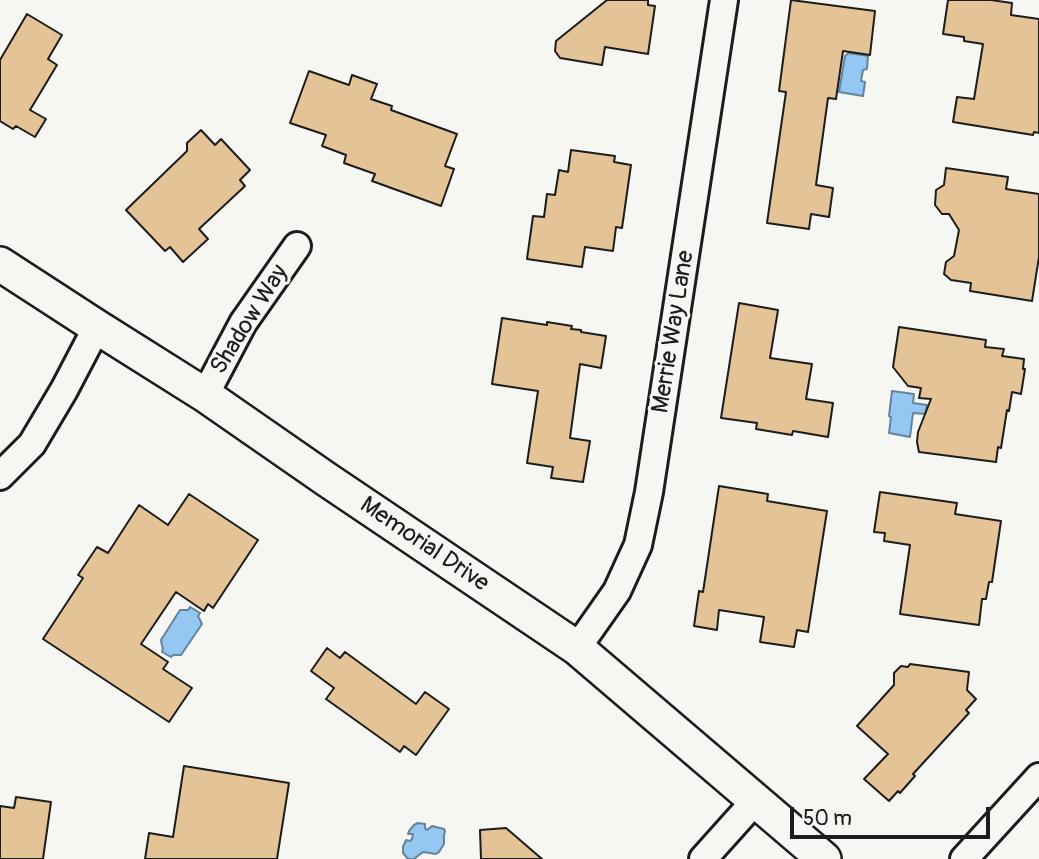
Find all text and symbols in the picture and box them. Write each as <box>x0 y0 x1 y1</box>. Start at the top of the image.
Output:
street label: Merrie Way Lane <box>647 249 701 415</box>
street label: Shadow Way <box>205 260 295 380</box>
street label: Memorial Drive <box>354 491 494 599</box>
scale bar <box>794 792 993 836</box>
text: 50 m <box>803 805 852 832</box>

